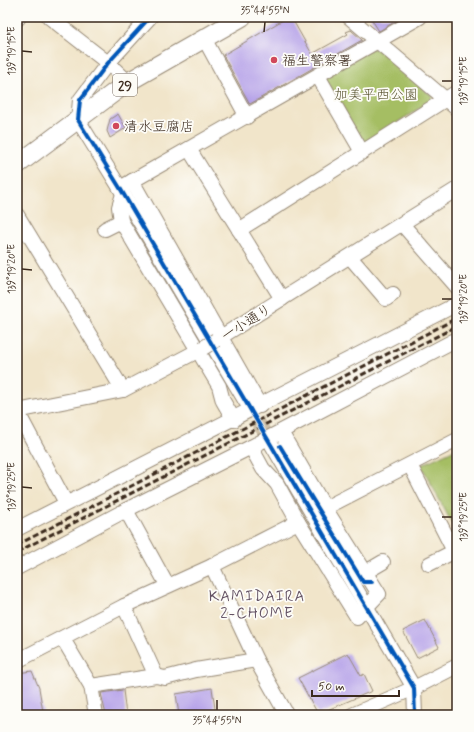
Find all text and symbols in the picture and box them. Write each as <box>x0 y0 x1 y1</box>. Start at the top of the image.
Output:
text: 35°44'55"N <box>241 4 290 18</box>
text: 139°19'15"E <box>5 26 19 76</box>
place label: 福生警察署 <box>282 52 352 70</box>
marker: 福生警察署 <box>269 55 279 65</box>
text: 139°19'15"E <box>457 56 471 106</box>
road number: 29 <box>113 74 137 96</box>
park label: 加美平西公園 <box>334 86 418 104</box>
place label: 清水豆腐店 <box>124 118 194 136</box>
marker: 清水豆腐店 <box>111 121 121 131</box>
text: 139°19'20"E <box>5 244 19 294</box>
text: 139°19'20"E <box>457 274 471 324</box>
street label: 一小通り <box>218 300 275 345</box>
text: 139°19'25"E <box>5 462 19 512</box>
text: 139°19'25"E <box>457 492 471 542</box>
district label: KAMIDAIRA 2-CHOME <box>209 587 305 624</box>
scale bar <box>312 672 399 698</box>
text: 50 m <box>318 679 345 695</box>
text: 35°44'55"N <box>193 714 242 728</box>

